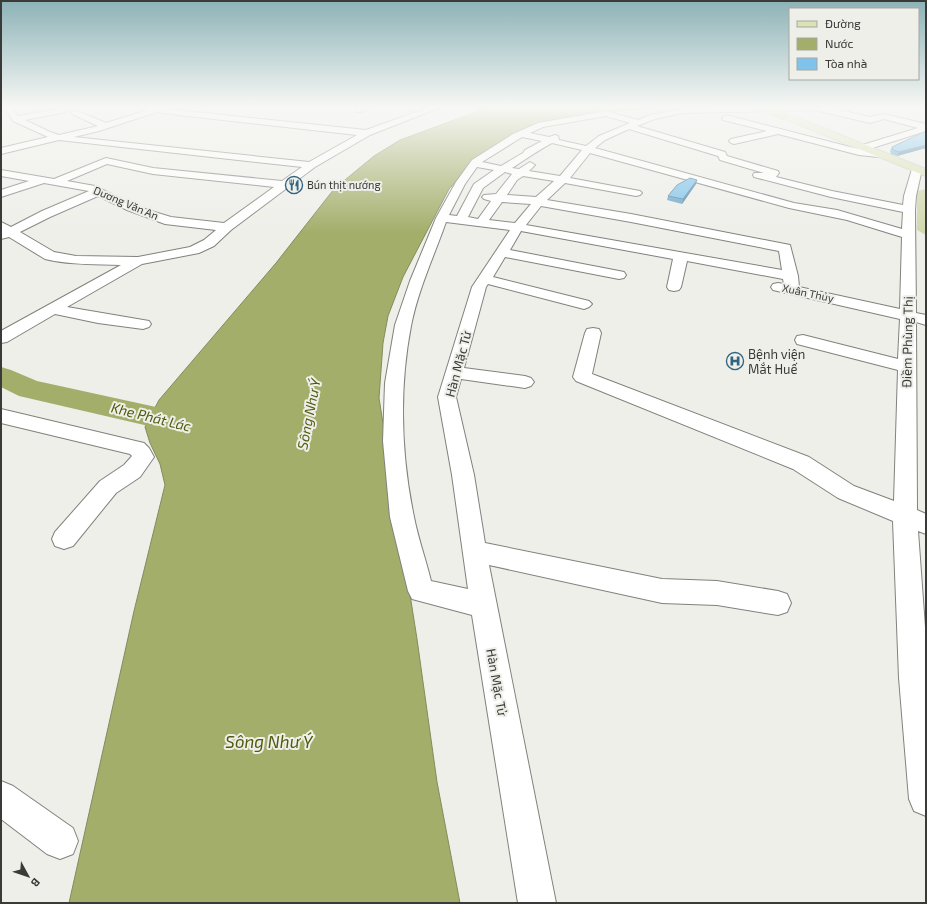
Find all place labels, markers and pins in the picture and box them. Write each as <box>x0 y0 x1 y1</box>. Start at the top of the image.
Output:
restaurant icon: Bún thịt nướng <box>284 175 304 195</box>
place label: Bún thịt nướng <box>307 178 381 192</box>
place label: Bệnh viện Mắt Huế <box>748 346 805 377</box>
hospital icon: Bệnh viện Mắt Huế <box>725 351 745 371</box>

